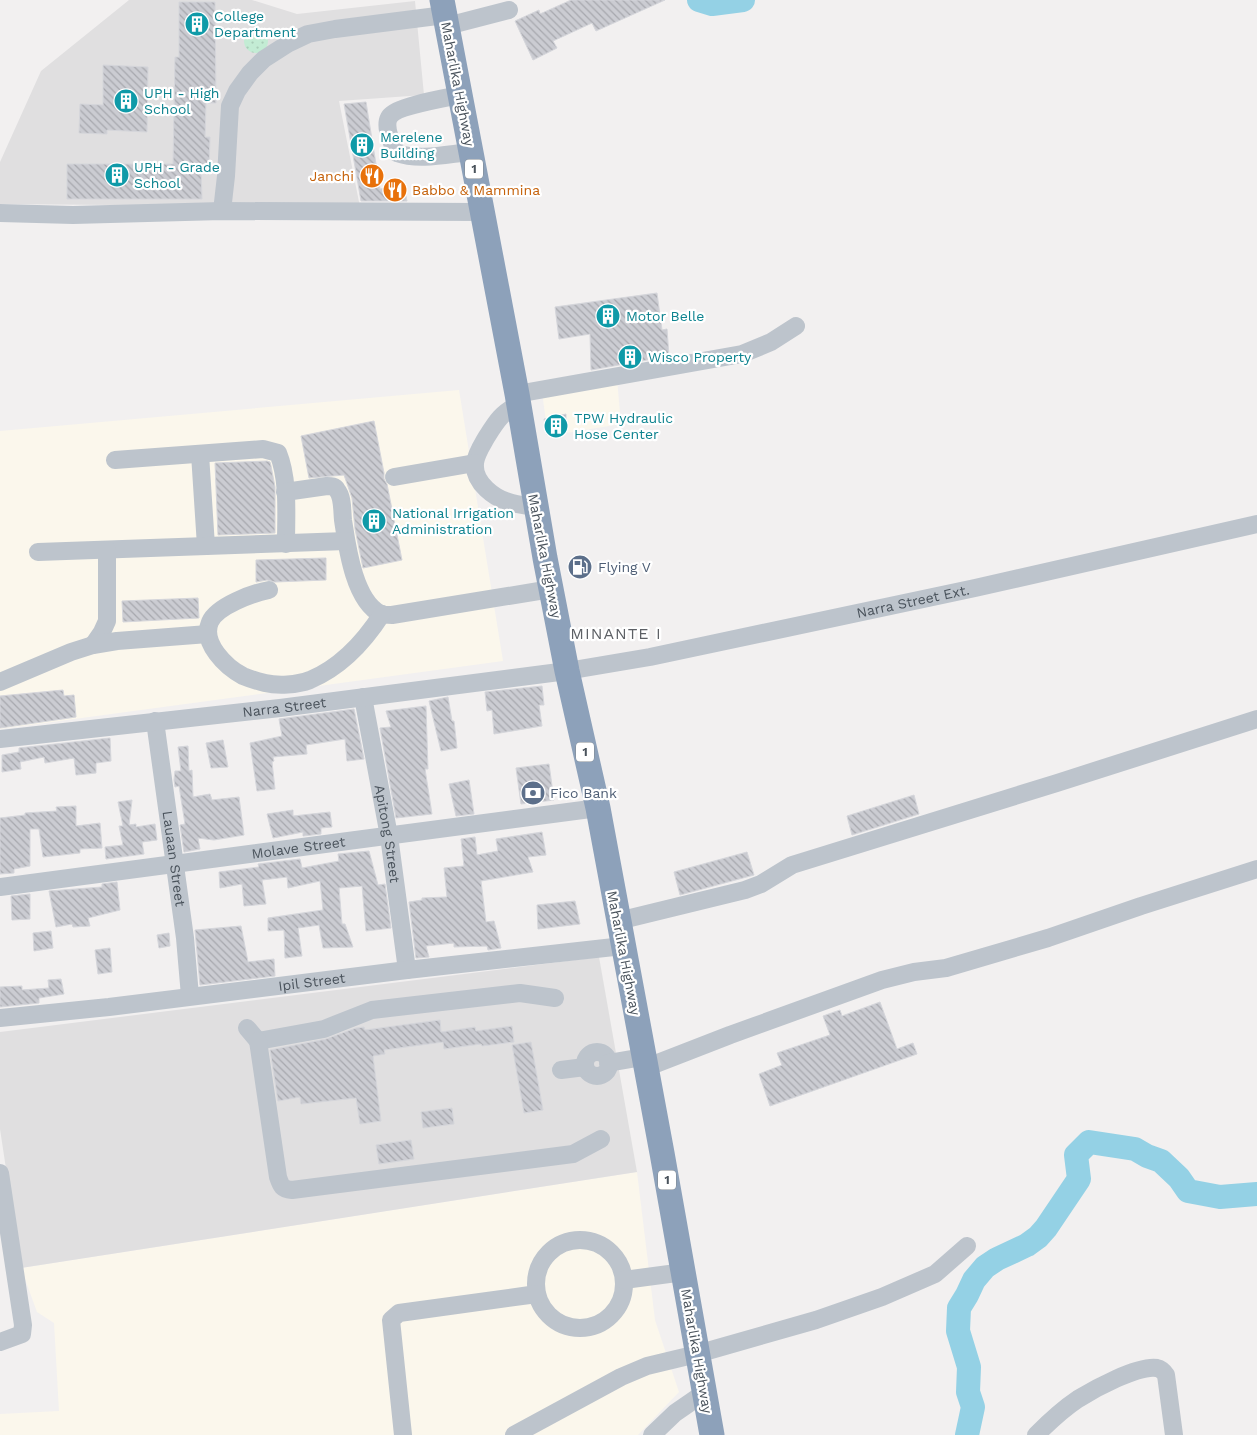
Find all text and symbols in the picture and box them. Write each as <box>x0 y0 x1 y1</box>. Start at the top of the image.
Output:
place label: College Department <box>214 8 296 40</box>
building icon: College Department <box>184 11 210 37</box>
street label: Maharlika Highway <box>438 20 478 148</box>
place label: UPH - High School <box>144 85 220 117</box>
building icon: UPH - High School <box>113 88 139 114</box>
place label: Merelene Building <box>380 129 443 161</box>
building icon: Merelene Building <box>349 132 375 158</box>
place label: UPH - Grade School <box>134 159 220 191</box>
road number: 1 <box>465 160 483 178</box>
building icon: UPH - Grade School <box>104 162 130 188</box>
restaurant icon: Janchi <box>359 163 385 189</box>
place label: Janchi <box>310 168 354 184</box>
restaurant icon: Babbo & Mammina <box>382 177 408 203</box>
place label: Babbo & Mammina <box>412 182 540 198</box>
building icon: Motor Belle <box>595 303 621 329</box>
place label: Motor Belle <box>626 308 704 324</box>
building icon: Wisco Property <box>617 344 643 370</box>
place label: Wisco Property <box>648 349 752 365</box>
place label: TPW Hydraulic Hose Center <box>574 410 673 442</box>
building icon: TPW Hydraulic Hose Center <box>543 413 569 439</box>
street label: Maharlika Highway <box>525 492 565 620</box>
place label: National Irrigation Administration <box>392 505 514 537</box>
building icon: National Irrigation Administration <box>361 508 387 534</box>
fuel station icon: Flying V <box>567 554 593 580</box>
place label: Flying V <box>598 559 651 575</box>
street label: Narra Street Ext. <box>855 581 971 621</box>
district label: MINANTE I <box>570 624 662 643</box>
street label: Narra Street <box>242 694 327 720</box>
road number: 1 <box>576 742 594 762</box>
bank icon: Fico Bank <box>520 780 546 806</box>
street label: Apitong Street <box>372 783 403 884</box>
place label: Fico Bank <box>550 785 617 801</box>
street label: Lauaan Street <box>160 810 189 908</box>
street label: Molave Street <box>250 833 346 862</box>
street label: Maharlika Highway <box>604 889 644 1017</box>
street label: Ipil Street <box>277 970 346 994</box>
road number: 1 <box>658 1170 676 1190</box>
street label: Maharlika Highway <box>678 1287 716 1415</box>

